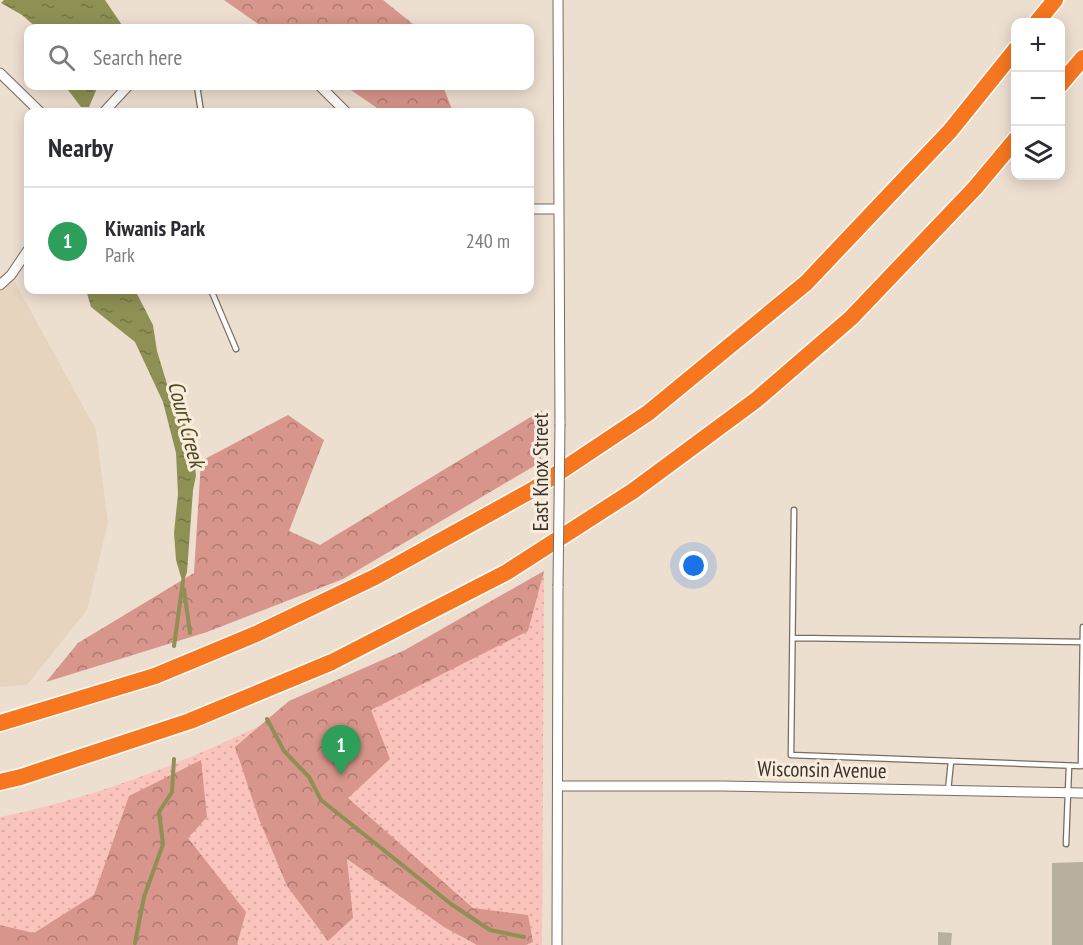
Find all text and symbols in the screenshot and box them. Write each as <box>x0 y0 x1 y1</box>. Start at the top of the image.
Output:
map controls <box>1011 18 1065 180</box>
button: + <box>1011 18 1065 72</box>
search box <box>24 24 534 90</box>
icon: search <box>45 41 78 74</box>
text: Search here <box>93 43 182 71</box>
button: − <box>1011 72 1065 126</box>
button: layers <box>1011 126 1065 180</box>
text: Nearby <box>48 131 113 164</box>
text: Kiwanis Park <box>105 214 205 242</box>
text: 1 <box>63 228 72 254</box>
text: 240 m <box>466 228 510 254</box>
text: Park <box>105 242 135 268</box>
water label: Court Creek <box>162 378 213 473</box>
street label: East Knox Street <box>527 412 554 531</box>
your location <box>679 551 708 580</box>
pin: 1 <box>322 726 360 775</box>
street label: Wisconsin Avenue <box>757 755 887 784</box>

